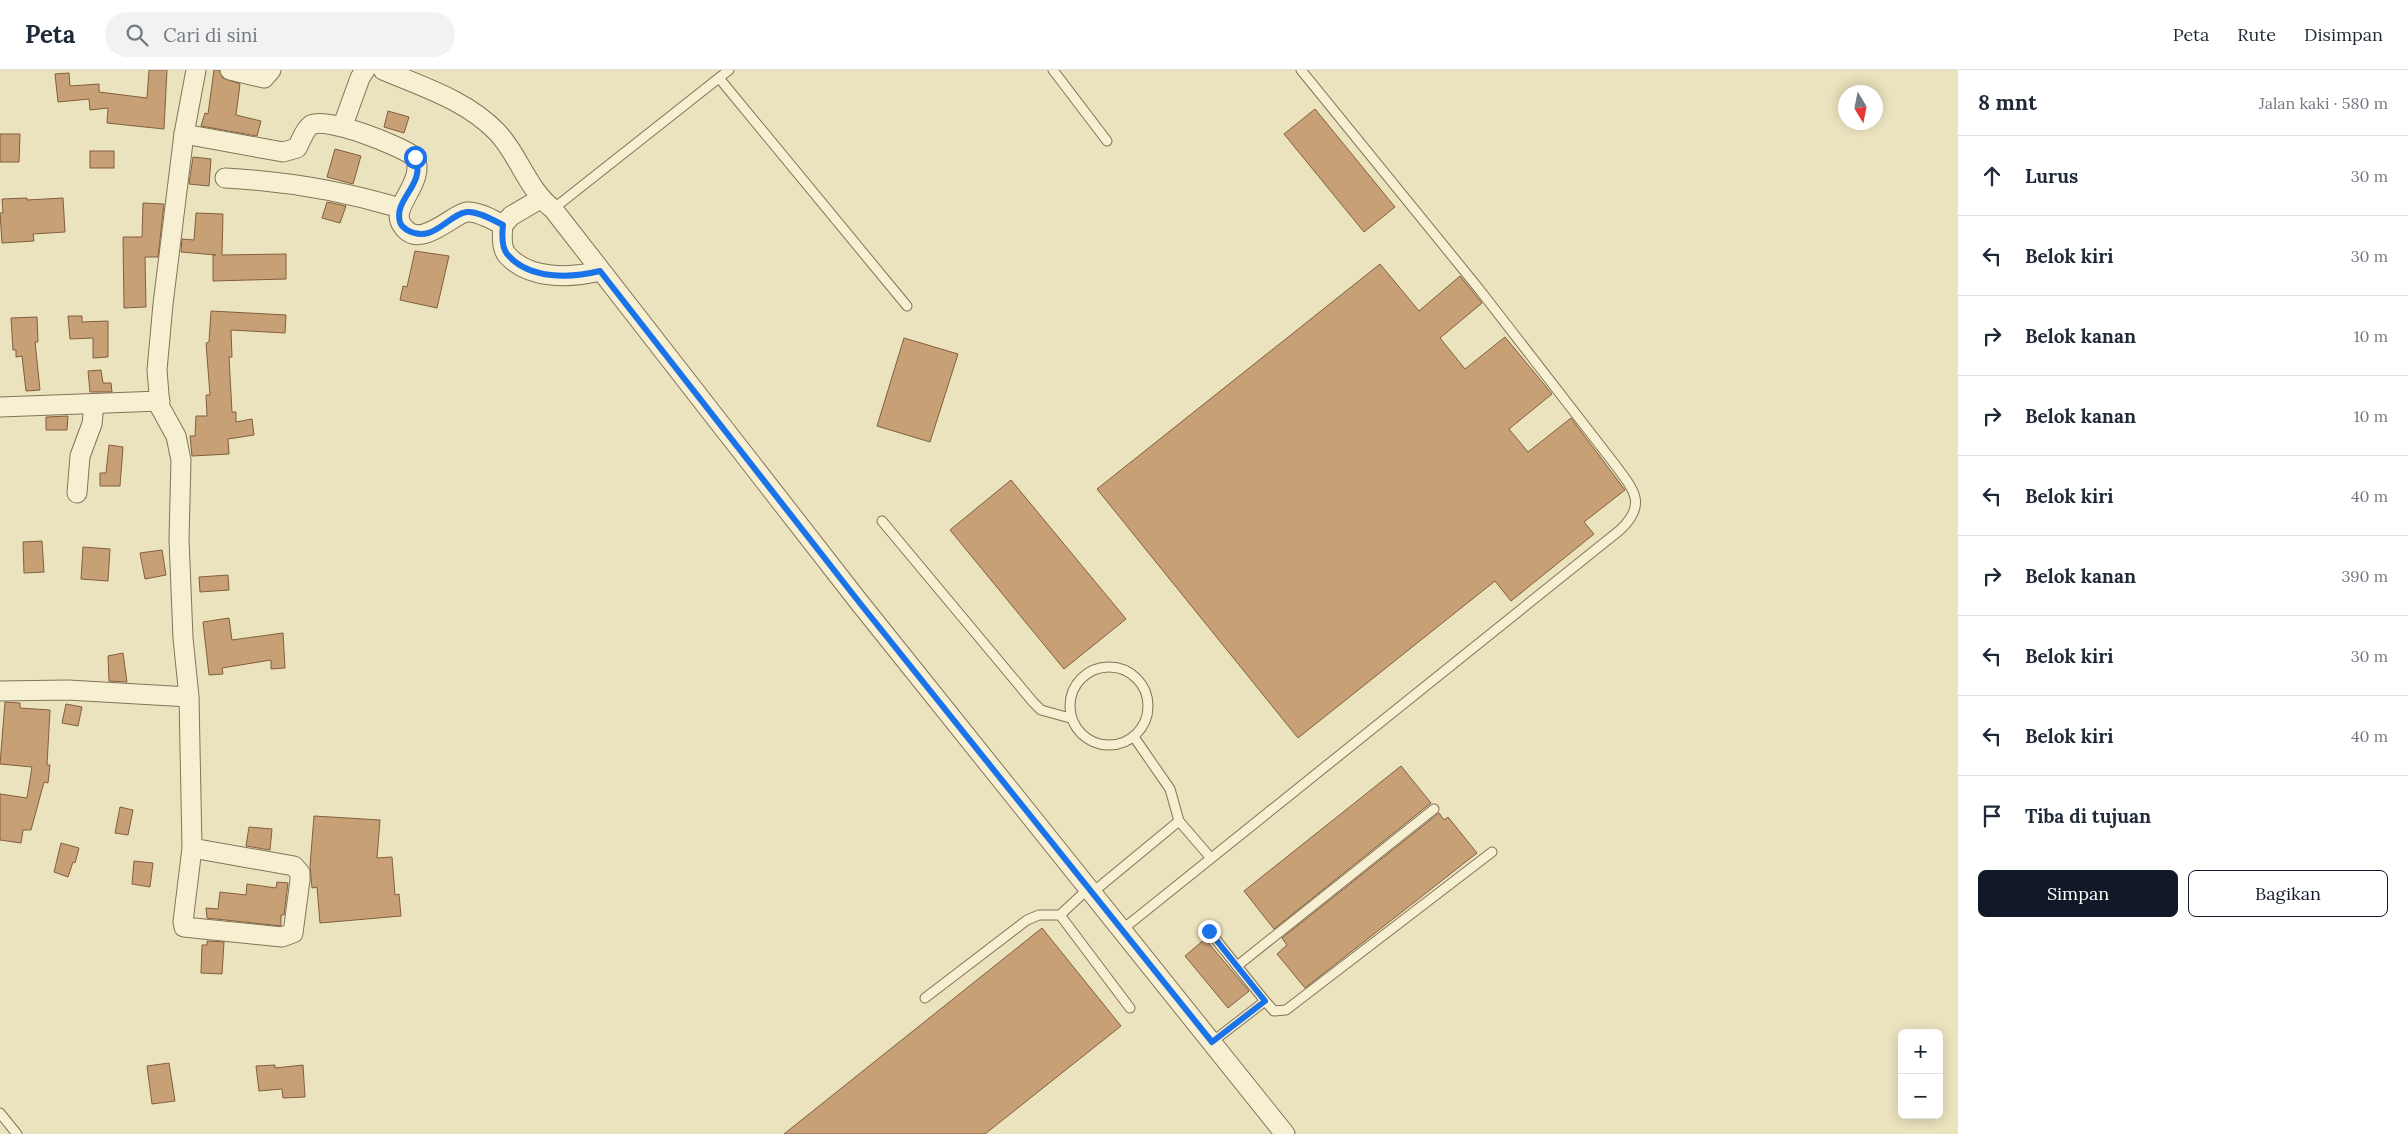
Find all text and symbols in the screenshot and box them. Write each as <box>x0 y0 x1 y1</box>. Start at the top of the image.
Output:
search box <box>105 12 455 57</box>
text: Peta <box>25 19 75 50</box>
icon: search <box>123 21 151 49</box>
text: Cari di sini <box>163 23 258 47</box>
text: Peta <box>2173 23 2209 46</box>
text: Rute <box>2237 23 2276 46</box>
text: Disimpan <box>2304 23 2383 46</box>
north arrow <box>1838 85 1883 130</box>
text: 8 mnt <box>1978 89 2037 116</box>
text: Jalan kaki · 580 m <box>2259 93 2388 113</box>
route start <box>404 146 427 169</box>
icon: ahead <box>1978 162 2006 190</box>
text: Lurus <box>2025 164 2078 188</box>
text: 30 m <box>2351 166 2388 186</box>
icon: left <box>1978 242 2006 270</box>
text: Belok kiri <box>2025 244 2114 268</box>
text: 30 m <box>2351 246 2388 266</box>
icon: right <box>1978 322 2006 350</box>
text: Belok kanan <box>2025 324 2136 348</box>
text: 10 m <box>2354 326 2388 346</box>
icon: right <box>1978 402 2006 430</box>
text: Belok kanan <box>2025 404 2136 428</box>
text: 10 m <box>2354 406 2388 426</box>
icon: left <box>1978 482 2006 510</box>
text: Belok kiri <box>2025 484 2114 508</box>
text: 40 m <box>2351 486 2388 506</box>
icon: right <box>1978 562 2006 590</box>
text: Belok kanan <box>2025 564 2136 588</box>
text: 390 m <box>2341 566 2388 586</box>
icon: left <box>1978 642 2006 670</box>
text: Belok kiri <box>2025 644 2114 668</box>
text: 30 m <box>2351 646 2388 666</box>
icon: left <box>1978 722 2006 750</box>
text: Belok kiri <box>2025 724 2114 748</box>
text: 40 m <box>2351 726 2388 746</box>
icon: arrive <box>1978 802 2006 830</box>
text: Tiba di tujuan <box>2025 804 2151 828</box>
button: Simpan <box>1978 870 2178 917</box>
button: Bagikan <box>2188 870 2388 917</box>
route end <box>1198 920 1221 943</box>
map controls <box>1898 1029 1943 1119</box>
button: + <box>1898 1029 1943 1074</box>
button: − <box>1898 1074 1943 1119</box>

